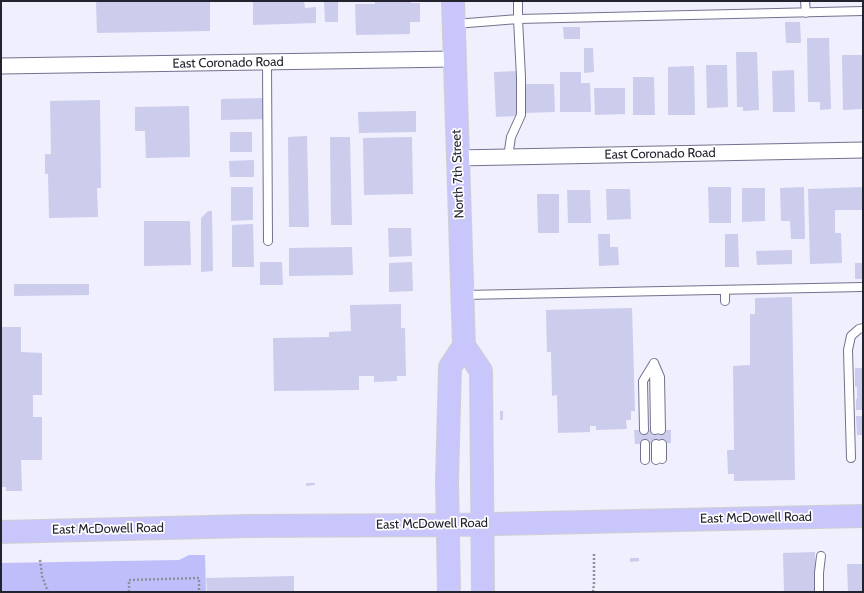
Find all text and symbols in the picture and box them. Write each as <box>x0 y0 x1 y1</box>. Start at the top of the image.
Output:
street label: East Coronado Road <box>172 54 284 72</box>
street label: North 7th Street <box>449 129 467 219</box>
street label: East Coronado Road <box>604 145 716 163</box>
street label: East McDowell Road <box>700 509 812 527</box>
street label: East McDowell Road <box>376 515 488 533</box>
street label: East McDowell Road <box>52 520 164 538</box>

